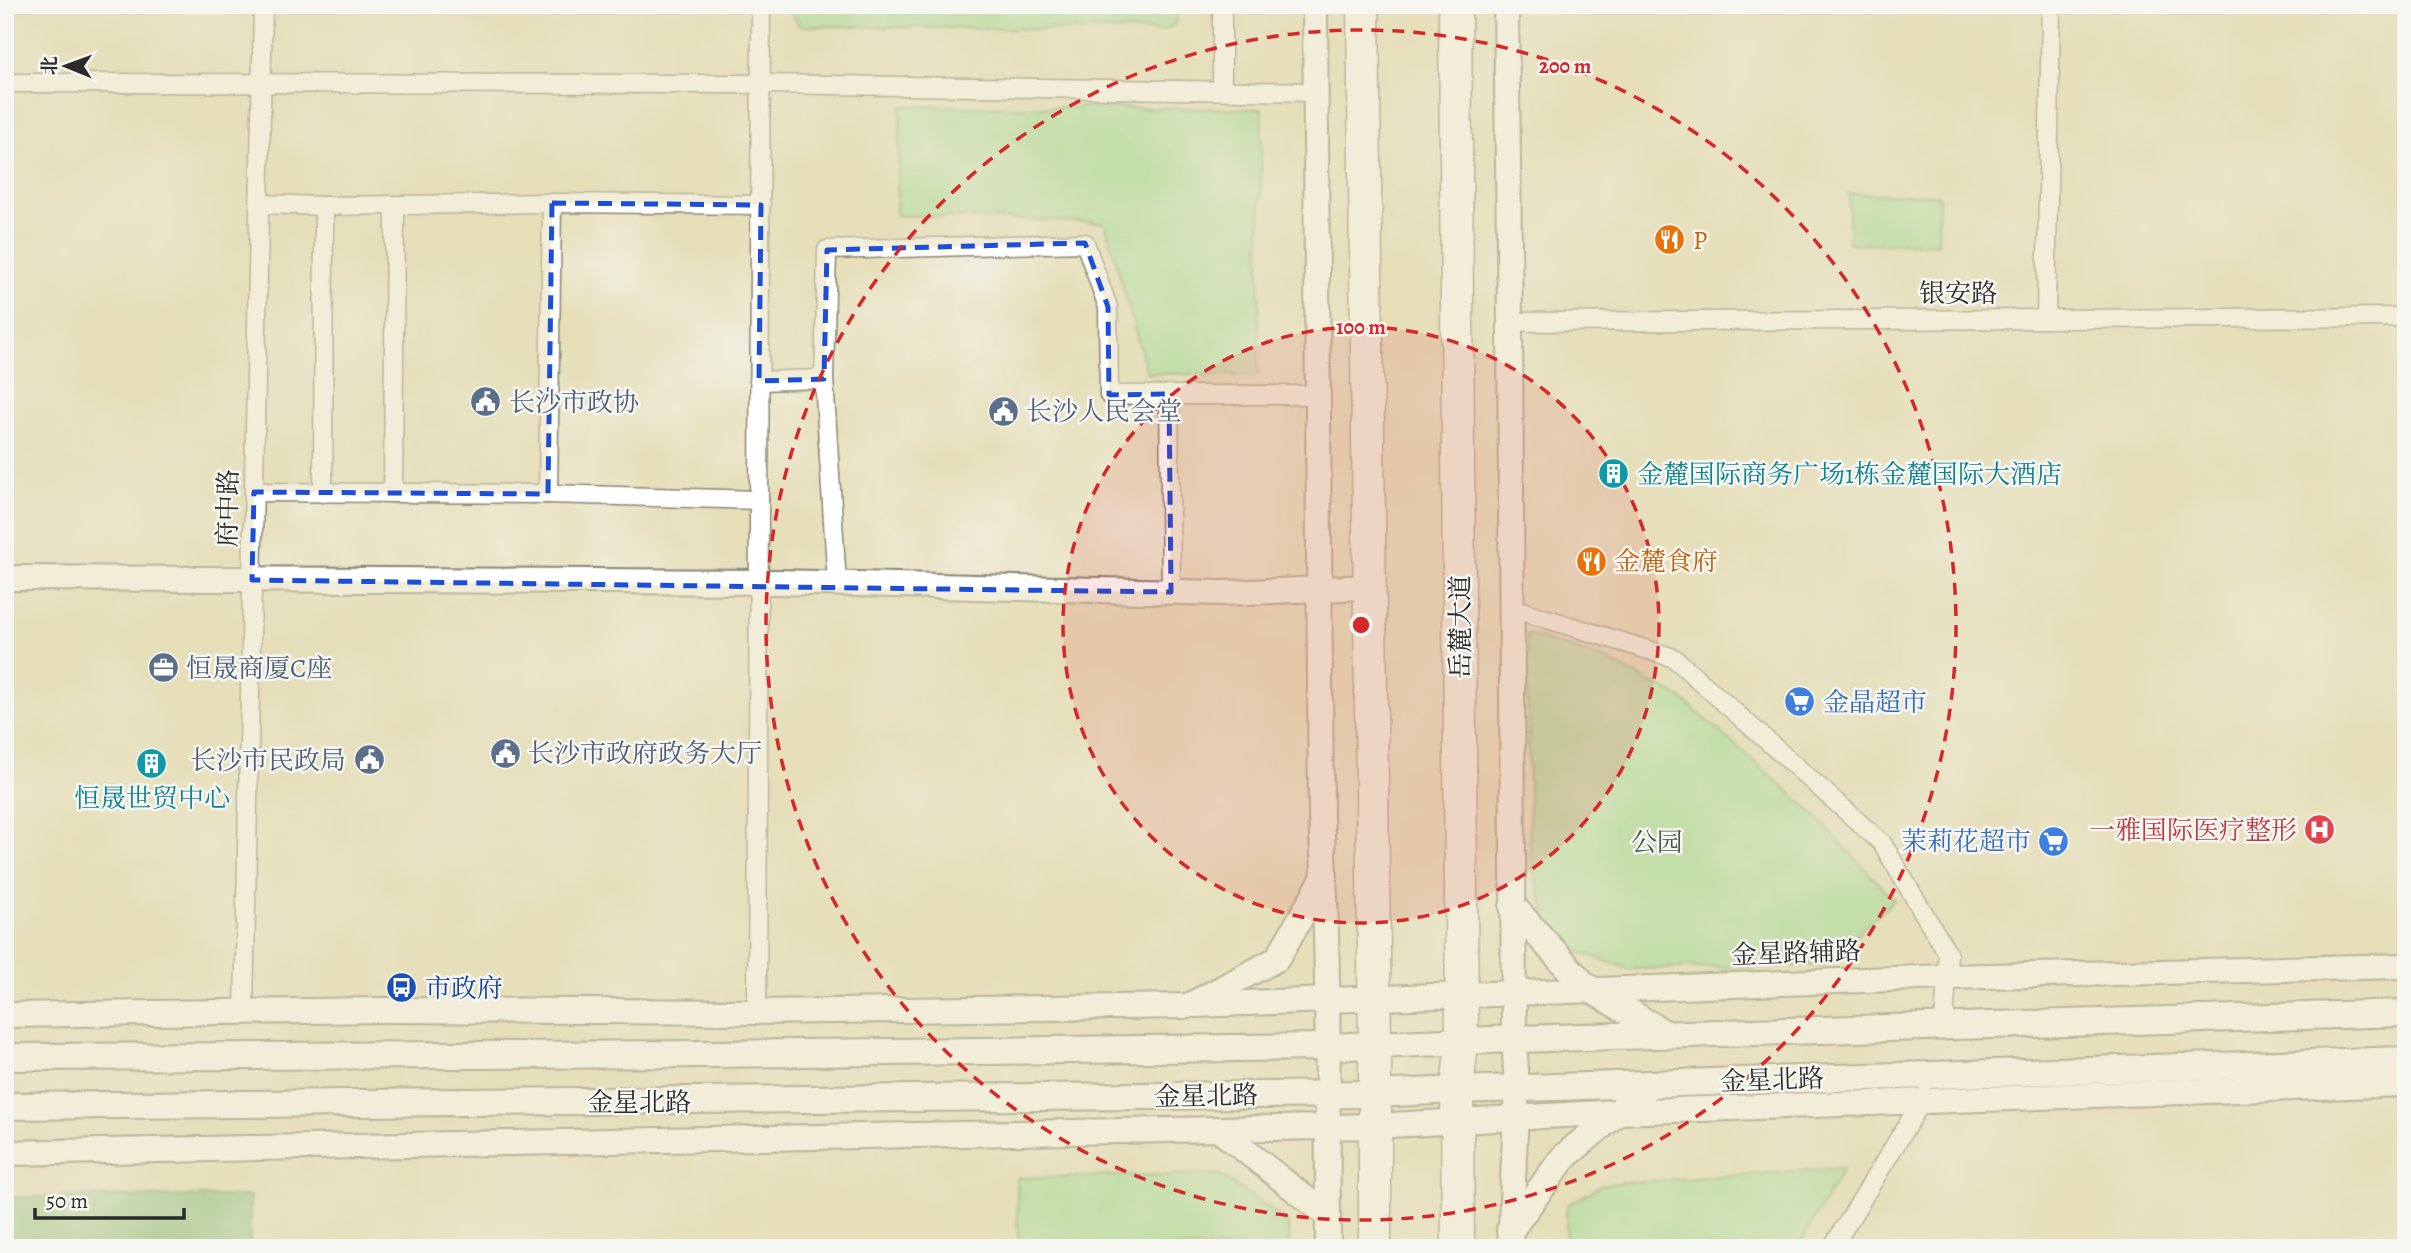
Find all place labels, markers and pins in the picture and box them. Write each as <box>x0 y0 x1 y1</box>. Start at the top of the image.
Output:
restaurant icon: P <box>1653 223 1687 257</box>
place label: P <box>1693 223 1707 258</box>
public building icon: 长沙市政协 <box>469 385 503 419</box>
place label: 长沙市政协 <box>509 385 639 420</box>
public building icon: 长沙人民会堂 <box>986 394 1020 428</box>
place label: 长沙人民会堂 <box>1026 394 1182 429</box>
building icon: 金麓国际商务广场1栋金麓国际大酒店 <box>1597 457 1631 491</box>
place label: 金麓国际商务广场1栋金麓国际大酒店 <box>1637 457 2062 492</box>
restaurant icon: 金麓食府 <box>1574 544 1608 578</box>
place label: 金麓食府 <box>1614 544 1718 579</box>
centre of rings <box>1349 613 1373 637</box>
office icon: 恒晟商厦C座 <box>146 651 180 685</box>
place label: 恒晟商厦C座 <box>186 651 332 686</box>
supermarket icon: 金晶超市 <box>1783 685 1817 719</box>
place label: 金晶超市 <box>1823 685 1927 720</box>
public building icon: 长沙市政府政务大厅 <box>488 736 522 770</box>
place label: 长沙市政府政务大厅 <box>528 736 762 771</box>
place label: 长沙市民政局 <box>190 743 346 778</box>
public building icon: 长沙市民政局 <box>352 743 386 777</box>
building icon: 恒晟世贸中心 <box>135 746 169 780</box>
place label: 恒晟世贸中心 <box>74 781 230 816</box>
place label: 一雅国际医疗整形 <box>2089 813 2297 848</box>
hospital icon: 一雅国际医疗整形 <box>2303 813 2337 847</box>
place label: 茉莉花超市 <box>1901 824 2031 859</box>
supermarket icon: 茉莉花超市 <box>2037 824 2071 858</box>
bus stop icon: 市政府 <box>385 971 419 1005</box>
place label: 市政府 <box>425 971 503 1006</box>

